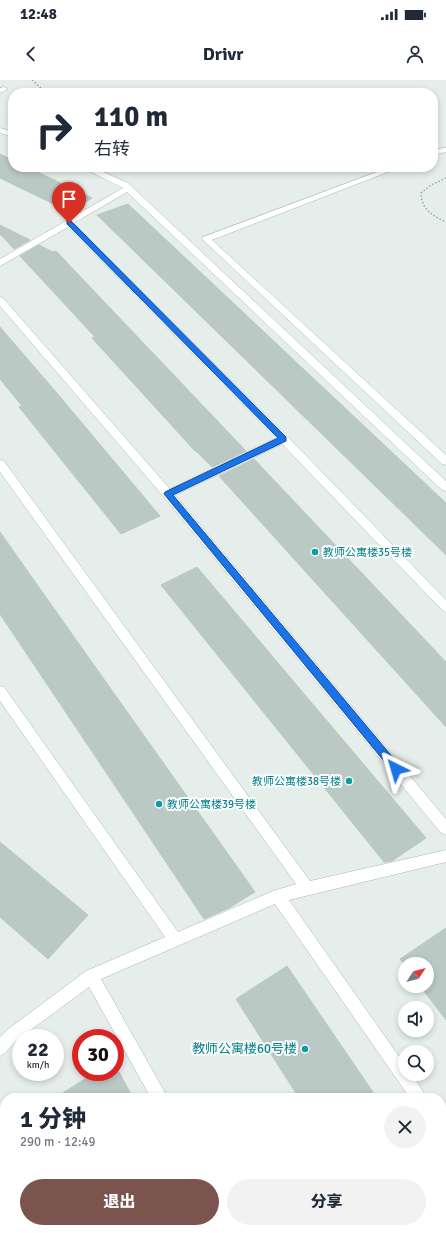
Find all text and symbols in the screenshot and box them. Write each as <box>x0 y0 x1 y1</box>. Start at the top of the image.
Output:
text: 12:48 <box>20 5 57 23</box>
icon: back <box>20 43 42 65</box>
text: Drivr <box>203 43 243 65</box>
icon: person <box>404 43 426 65</box>
text: 110 m <box>94 100 168 134</box>
icon: right <box>28 104 80 156</box>
text: 右转 <box>94 138 130 160</box>
pin <box>52 182 86 223</box>
icon: arrive <box>58 188 80 210</box>
place label: 教师公寓楼35号楼 <box>323 546 412 559</box>
marker: 教师公寓楼35号楼 <box>310 547 320 557</box>
position arrow <box>375 748 417 790</box>
place label: 教师公寓楼38号楼 <box>252 775 341 788</box>
marker: 教师公寓楼38号楼 <box>344 776 354 786</box>
place label: 教师公寓楼39号楼 <box>167 798 256 811</box>
marker: 教师公寓楼39号楼 <box>154 799 164 809</box>
north arrow <box>398 957 434 993</box>
map controls <box>398 957 434 1081</box>
button: sound <box>398 1001 434 1037</box>
speed limit sign: 30 <box>72 1029 124 1081</box>
text: 22 <box>27 1037 49 1062</box>
place label: 教师公寓楼60号楼 <box>192 1041 297 1057</box>
marker: 教师公寓楼60号楼 <box>300 1044 310 1054</box>
button: search <box>398 1045 434 1081</box>
text: km/h <box>27 1059 49 1071</box>
text: 1 分钟 <box>20 1104 86 1134</box>
button: close <box>384 1106 426 1148</box>
text: 290 m · 12:49 <box>20 1134 96 1150</box>
button: 退出 <box>20 1179 219 1225</box>
button: 分享 <box>227 1179 426 1225</box>

